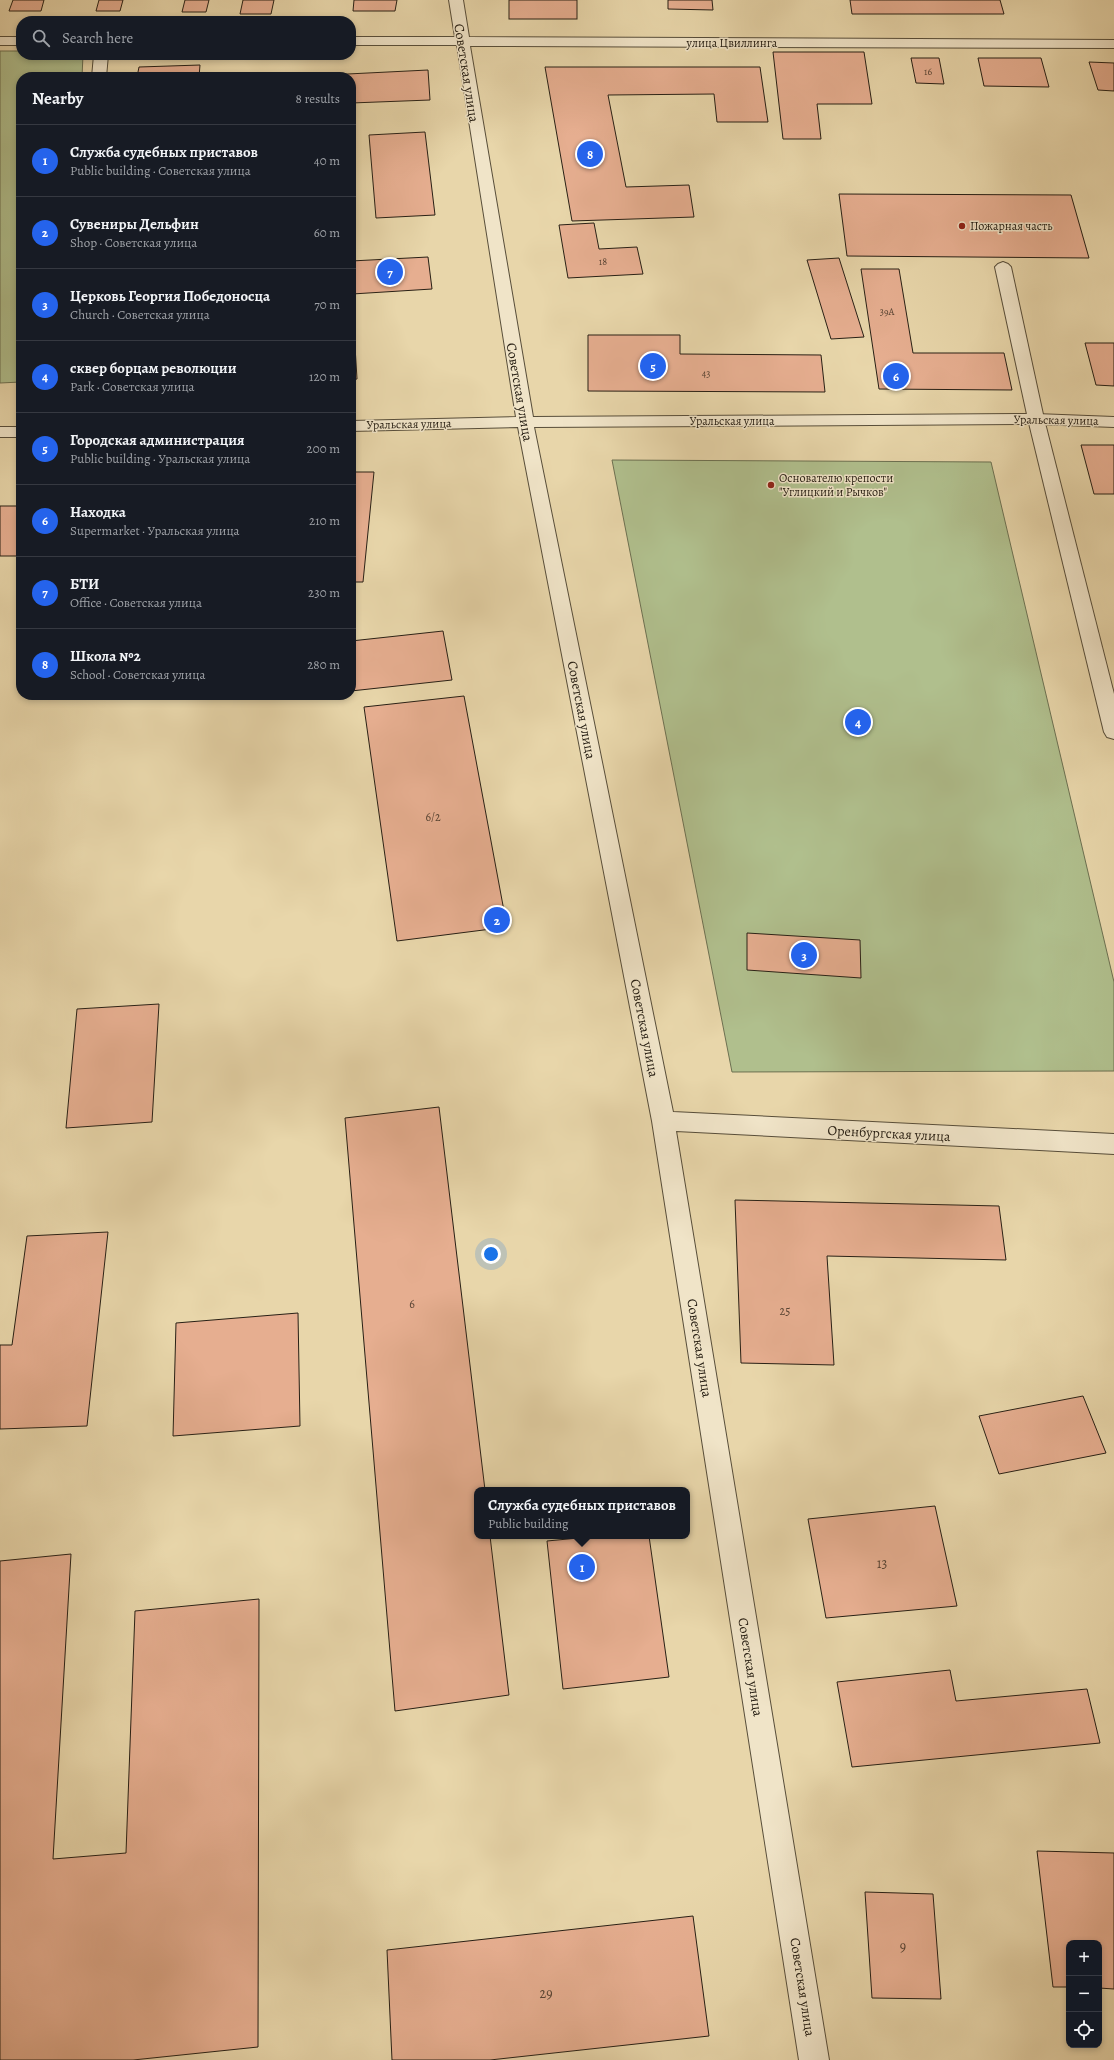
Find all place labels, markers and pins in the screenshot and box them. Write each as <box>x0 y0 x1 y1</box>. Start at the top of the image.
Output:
pin: 8 <box>577 139 603 169</box>
place label: Пожарная часть <box>970 218 1053 234</box>
marker: Пожарная часть <box>957 221 967 231</box>
pin: 7 <box>377 257 403 287</box>
pin: 5 <box>640 351 666 381</box>
pin: 6 <box>883 361 909 391</box>
place label: Основателю крепости "Углицкий и Рычков" <box>779 470 893 500</box>
marker: Основателю крепости "Углицкий и Рычков" <box>766 480 776 490</box>
pin: 4 <box>845 707 871 737</box>
pin: 2 <box>484 905 510 935</box>
pin: 3 <box>791 940 817 970</box>
pin: 1 <box>569 1552 595 1582</box>

